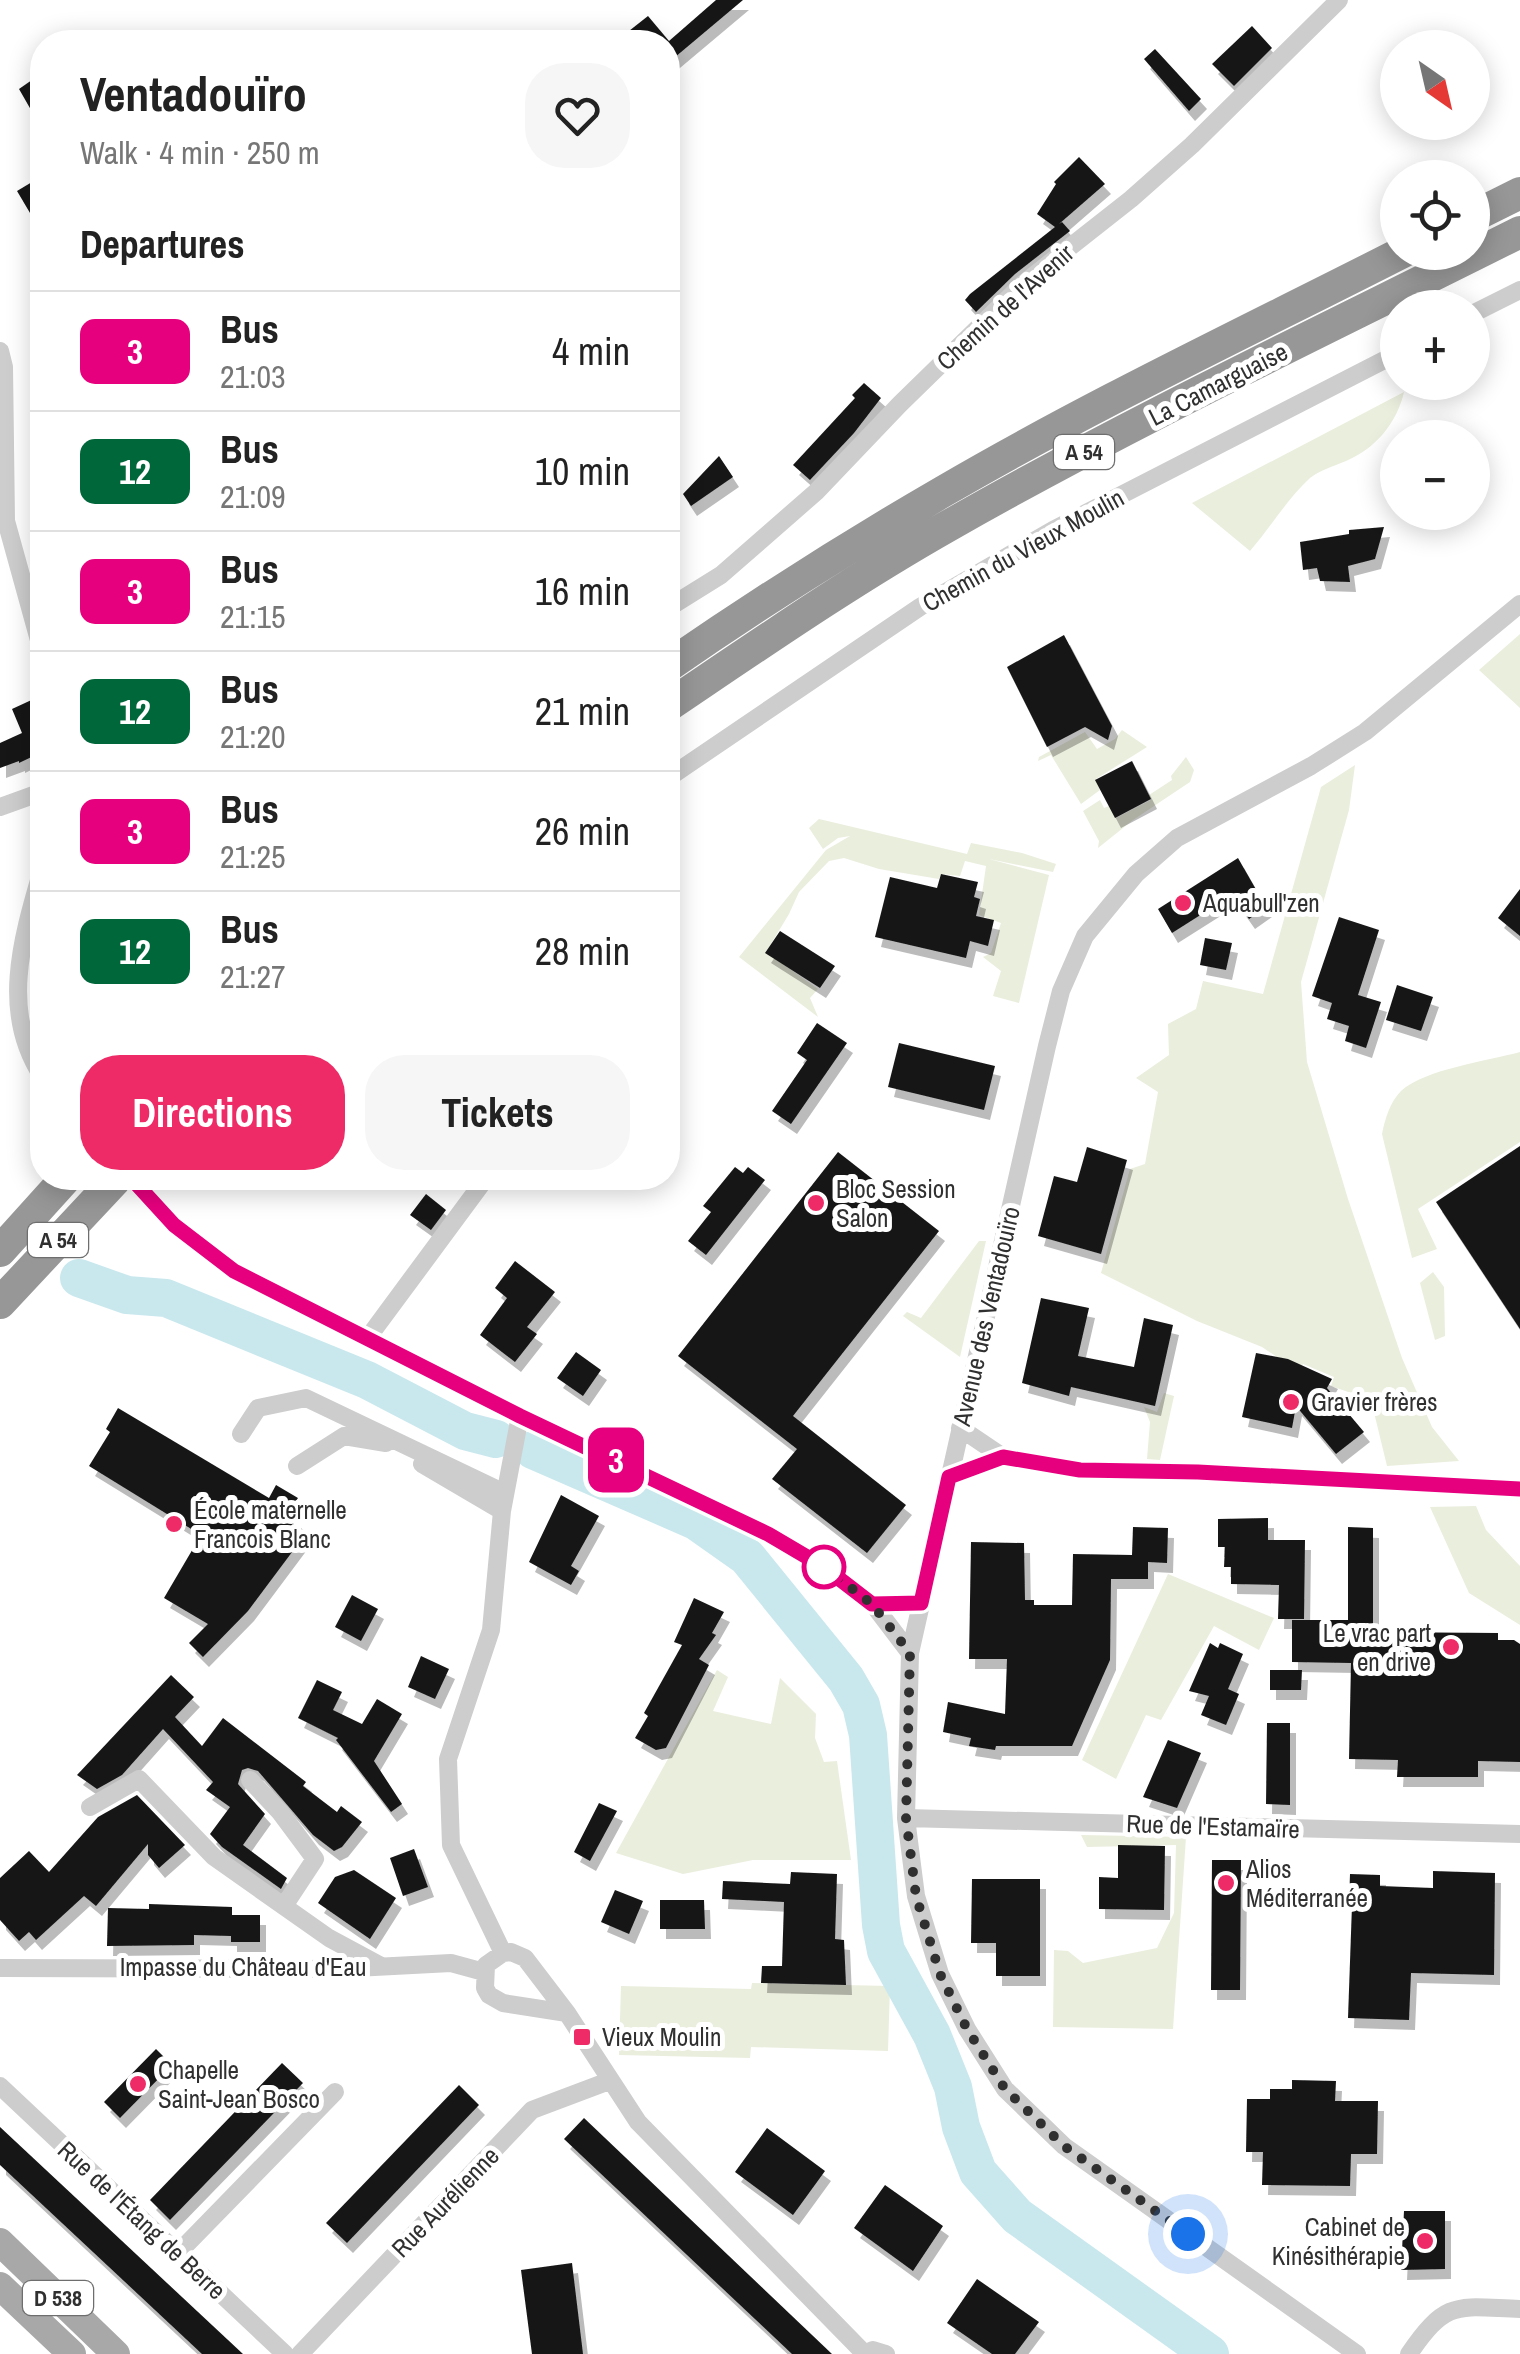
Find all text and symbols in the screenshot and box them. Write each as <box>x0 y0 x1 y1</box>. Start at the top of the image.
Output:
north arrow <box>1380 30 1490 140</box>
map controls <box>1380 30 1490 530</box>
text: Ventadouïro <box>80 61 307 126</box>
button: heart <box>525 63 630 168</box>
text: Walk · 4 min · 250 m <box>80 131 320 174</box>
button: locate <box>1380 160 1490 270</box>
text: Departures <box>80 219 245 270</box>
street label: Chemin de l'Avenir <box>929 236 1081 378</box>
button: + <box>1380 290 1490 400</box>
text: Bus <box>220 304 279 355</box>
text: 4 min <box>552 326 630 377</box>
text: 3 <box>127 328 143 375</box>
street label: La Camarguaise <box>1143 334 1293 434</box>
text: 21:03 <box>220 355 286 398</box>
button: − <box>1380 420 1490 530</box>
text: Bus <box>220 424 279 475</box>
road number: A 54 <box>1054 435 1114 469</box>
text: 10 min <box>535 446 630 497</box>
text: 12 <box>119 448 151 495</box>
text: 21:09 <box>220 475 286 518</box>
street label: Chemin du Vieux Moulin <box>916 481 1130 619</box>
text: Bus <box>220 544 279 595</box>
text: 16 min <box>535 566 630 617</box>
text: 3 <box>127 568 143 615</box>
text: 21:15 <box>220 595 286 638</box>
text: Bus <box>220 664 279 715</box>
text: 21 min <box>535 686 630 737</box>
text: 12 <box>119 688 151 735</box>
text: 21:20 <box>220 715 286 758</box>
text: Bus <box>220 784 279 835</box>
text: 26 min <box>535 806 630 857</box>
text: 3 <box>127 808 143 855</box>
text: 21:25 <box>220 835 286 878</box>
place label: Aquabull'zen <box>1202 886 1320 920</box>
marker: Aquabull'zen <box>1172 892 1194 914</box>
text: Bus <box>220 904 279 955</box>
text: 28 min <box>535 926 630 977</box>
text: 12 <box>119 928 151 975</box>
text: 21:27 <box>220 955 286 998</box>
button: Directions <box>80 1055 345 1170</box>
button: Tickets <box>365 1055 630 1170</box>
place label: Bloc Session Salon <box>836 1172 956 1235</box>
marker: Bloc Session Salon <box>805 1192 827 1214</box>
street label: Avenue des Ventadouïro <box>944 1203 1028 1430</box>
road number: A 54 <box>28 1223 88 1257</box>
place label: Gravier frères <box>1311 1385 1437 1419</box>
marker: Gravier frères <box>1280 1391 1302 1413</box>
line badge: 3 <box>584 1428 648 1492</box>
text: 3 <box>608 1437 624 1484</box>
place label: École maternelle Francois Blanc <box>194 1493 347 1556</box>
marker: École maternelle Francois Blanc <box>163 1513 185 1535</box>
unlabelled marker <box>803 1546 845 1588</box>
place label: Le vrac part en drive <box>1323 1616 1431 1679</box>
marker: Le vrac part en drive <box>1440 1636 1462 1658</box>
street label: Rue de l'Estamaïre <box>1126 1806 1300 1846</box>
place label: Alios Méditerranée <box>1245 1852 1368 1915</box>
marker: Alios Méditerranée <box>1215 1872 1237 1894</box>
street label: Impasse du Château d'Eau <box>120 1950 366 1984</box>
place label: Vieux Moulin <box>602 2020 721 2054</box>
marker: Vieux Moulin <box>571 2026 593 2048</box>
place label: Chapelle Saint-Jean Bosco <box>158 2053 320 2116</box>
marker: Chapelle Saint-Jean Bosco <box>127 2073 149 2095</box>
street label: Rue de l'Étang de Berre <box>51 2133 233 2307</box>
street label: Rue Aurélienne <box>384 2139 506 2265</box>
your location <box>1163 2209 1213 2259</box>
place label: Cabinet de Kinésithérapie <box>1272 2210 1405 2273</box>
marker: Cabinet de Kinésithérapie <box>1414 2230 1436 2252</box>
road number: D 538 <box>23 2281 93 2315</box>

